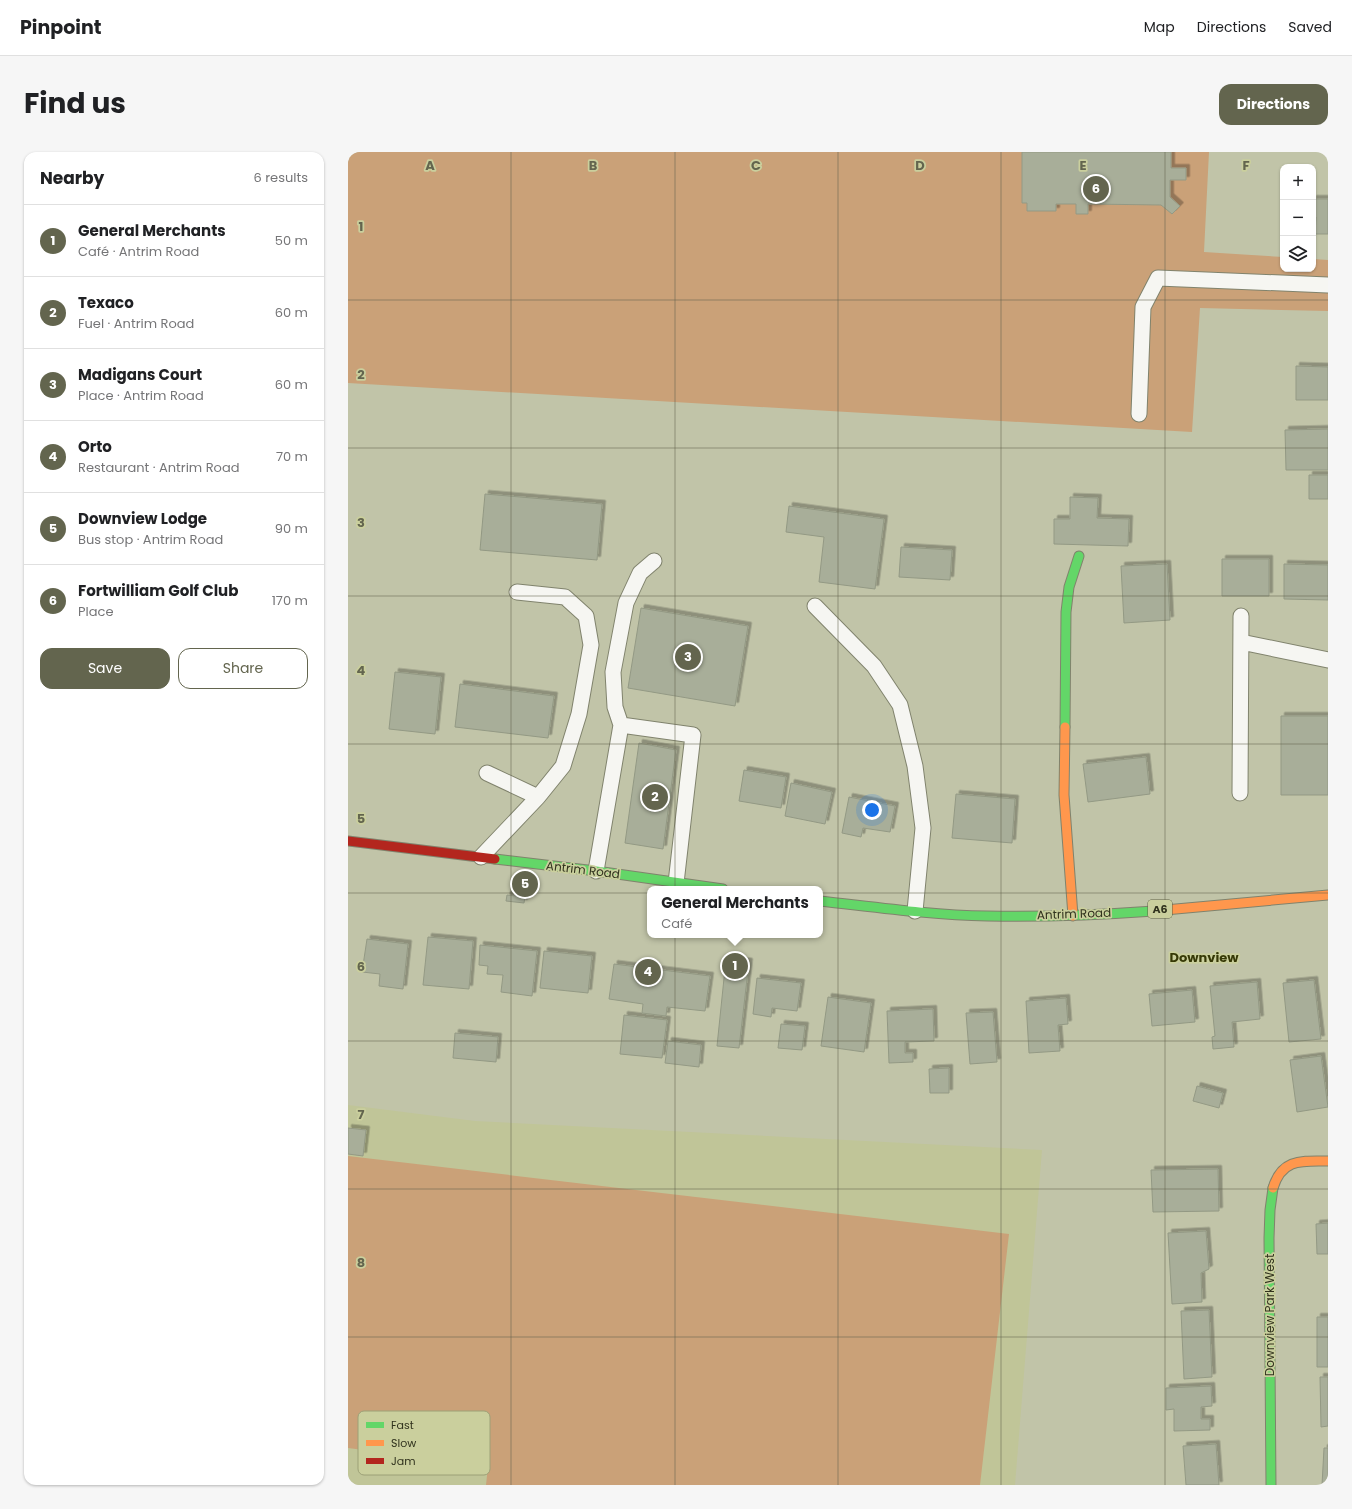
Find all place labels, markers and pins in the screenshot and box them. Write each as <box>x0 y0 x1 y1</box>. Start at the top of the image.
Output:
pin: 6 <box>1083 174 1109 204</box>
pin: 3 <box>675 642 701 672</box>
pin: 2 <box>642 782 668 812</box>
pin: 5 <box>512 869 538 899</box>
pin: 1 <box>722 951 748 981</box>
pin: 4 <box>635 957 661 987</box>

